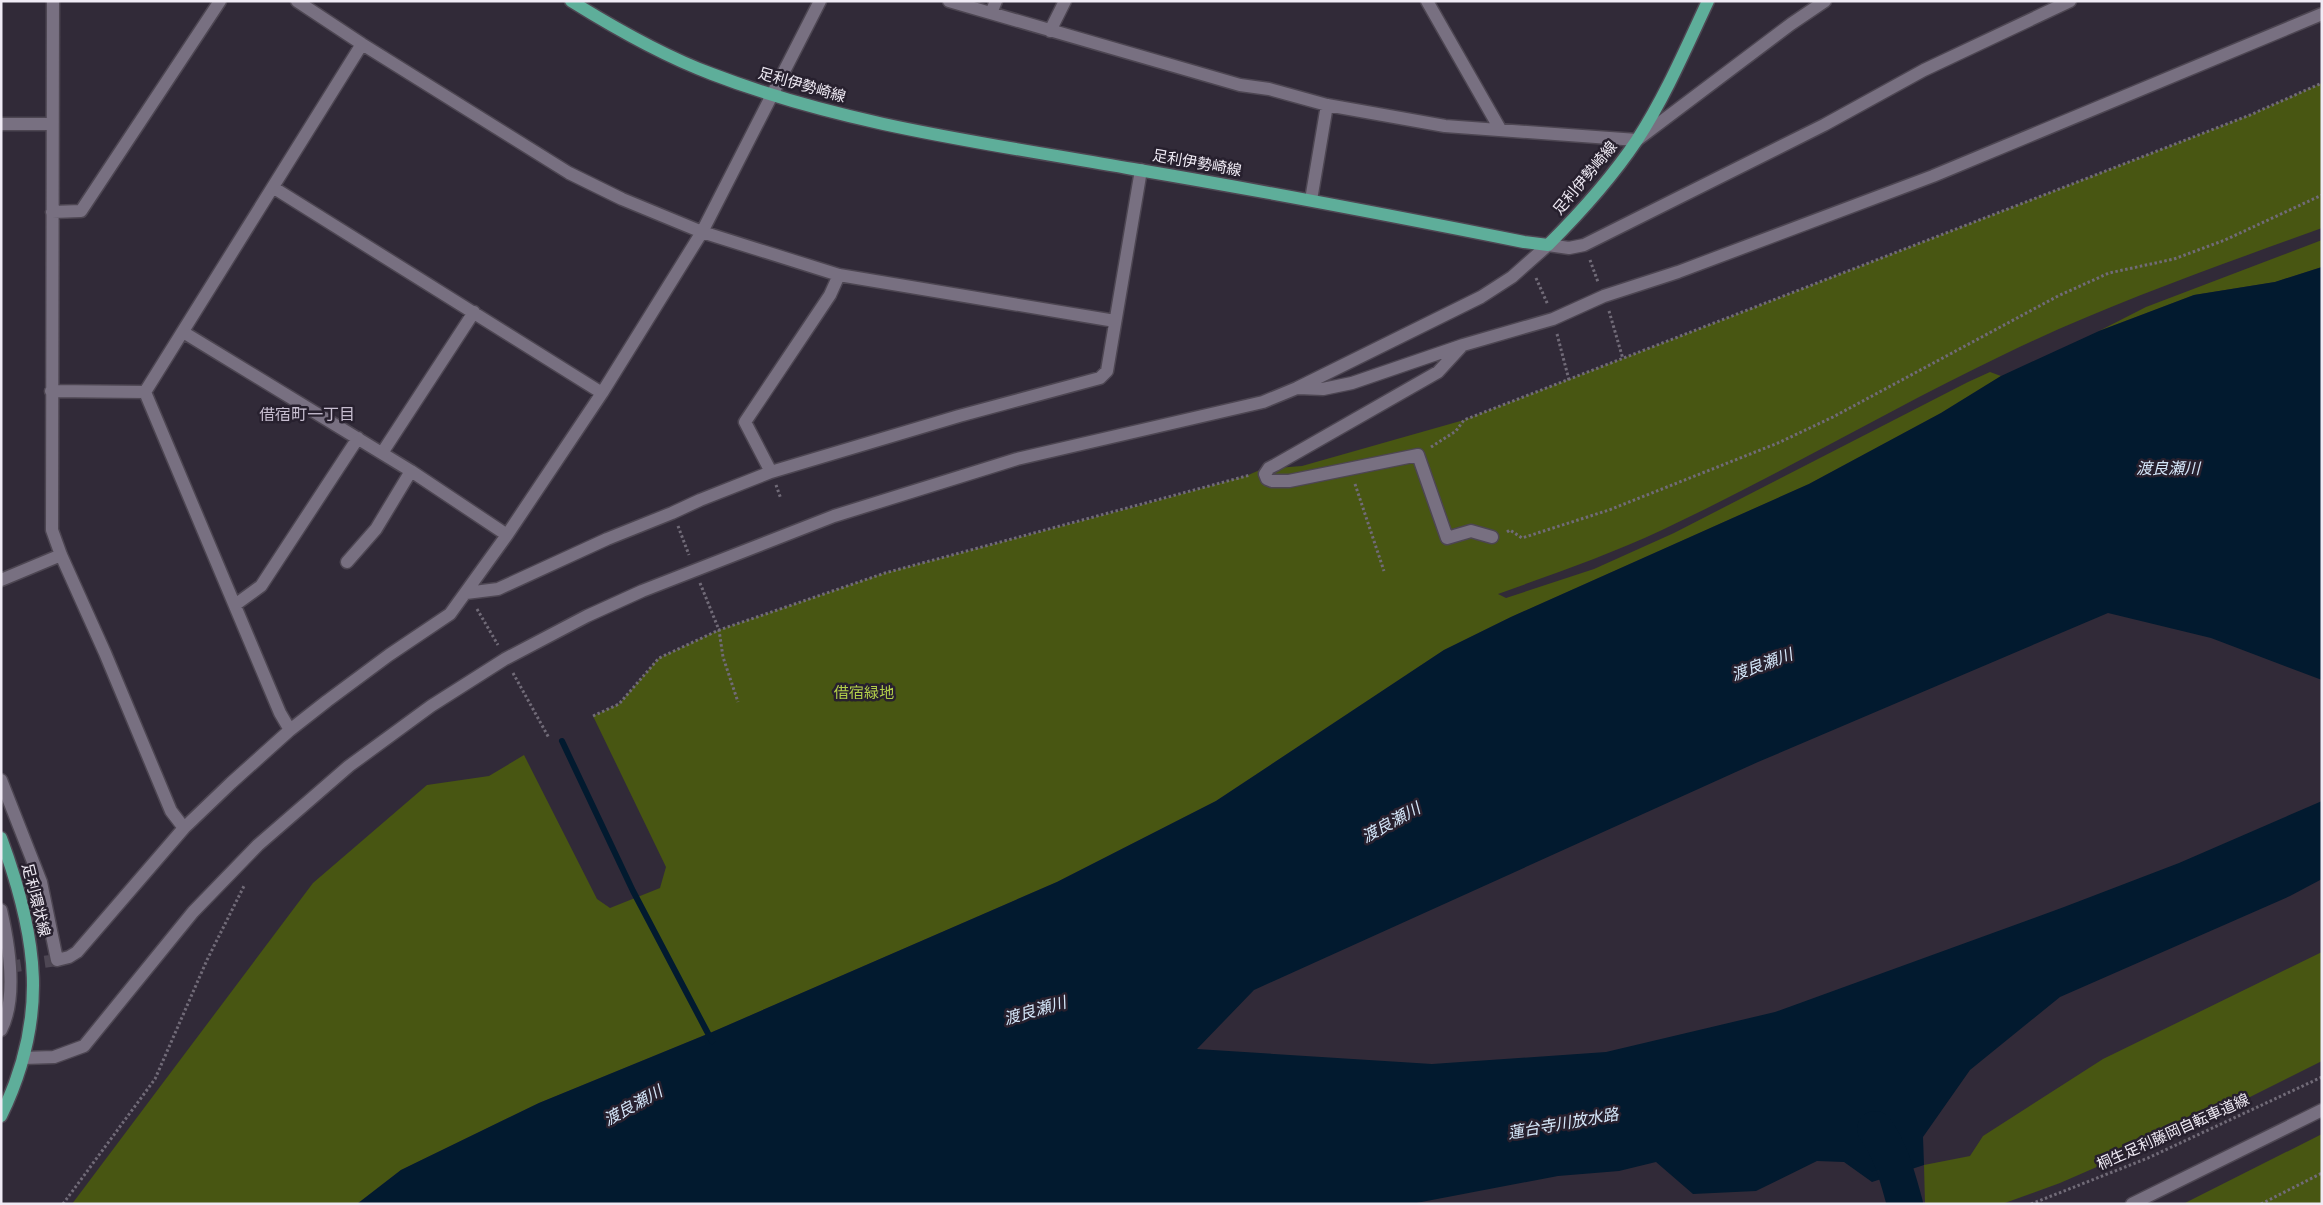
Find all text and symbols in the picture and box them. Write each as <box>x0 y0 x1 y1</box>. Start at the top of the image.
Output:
street label: 足利伊勢崎線 <box>756 64 848 106</box>
street label: 足利伊勢崎線 <box>1549 138 1621 218</box>
street label: 足利伊勢崎線 <box>1151 146 1243 180</box>
district label: 借宿町一丁目 <box>259 405 355 425</box>
water label: 渡良瀬川 <box>2136 459 2202 479</box>
water label: 渡良瀬川 <box>1729 644 1797 685</box>
park label: 借宿緑地 <box>834 684 894 702</box>
water label: 渡良瀬川 <box>1358 798 1426 847</box>
street label: 足利環状線 <box>18 861 54 939</box>
water label: 渡良瀬川 <box>1001 992 1070 1029</box>
water label: 渡良瀬川 <box>600 1081 668 1130</box>
street label: 桐生足利藤岡自転車道線 <box>2094 1090 2252 1174</box>
water label: 蓮台寺川放水路 <box>1506 1104 1622 1144</box>

